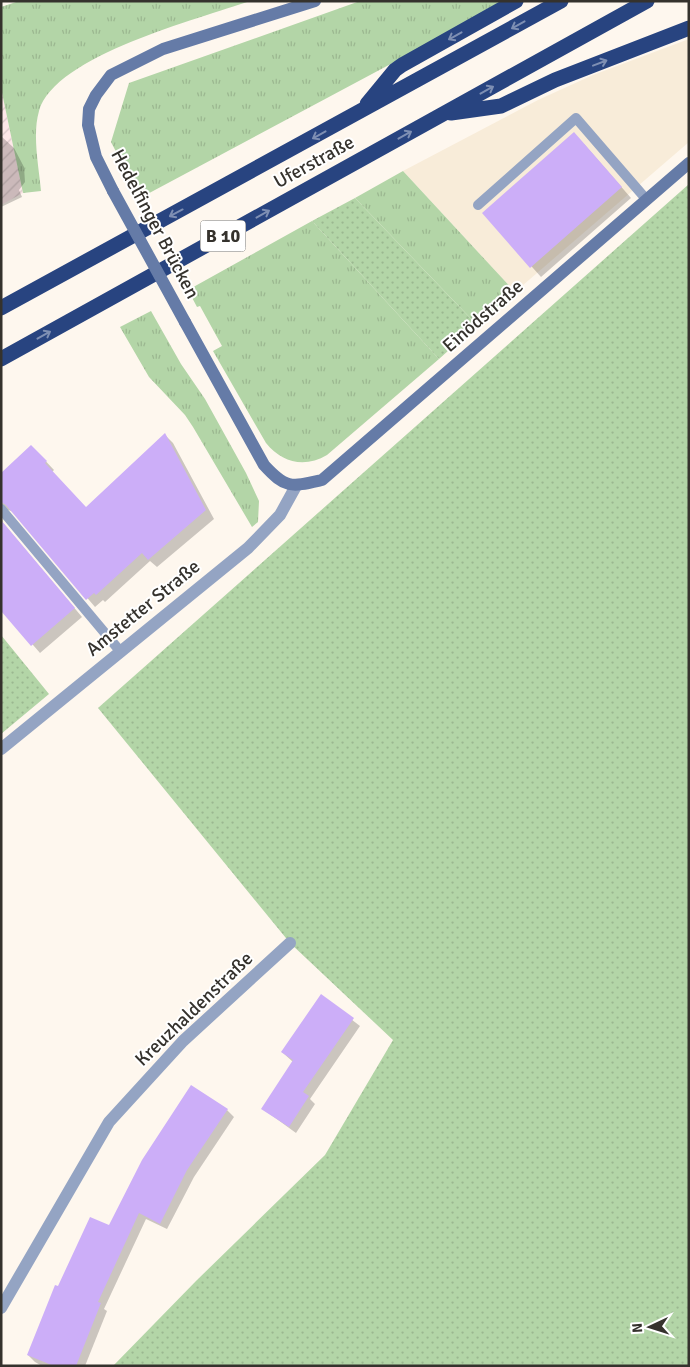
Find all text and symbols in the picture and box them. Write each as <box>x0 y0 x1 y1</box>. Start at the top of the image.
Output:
one-way arrow <box>511 21 526 30</box>
one-way arrow <box>448 31 463 41</box>
one-way arrow <box>592 57 607 67</box>
one-way arrow <box>480 84 494 94</box>
street label: Uferstraße <box>270 130 358 194</box>
one-way arrow <box>311 130 326 140</box>
one-way arrow <box>397 130 412 140</box>
street label: Hedelfinger Brücken <box>105 145 205 303</box>
one-way arrow <box>168 208 183 218</box>
one-way arrow <box>255 209 270 219</box>
road number: B 10 <box>200 220 246 252</box>
street label: Einödstraße <box>438 274 528 358</box>
one-way arrow <box>36 330 51 339</box>
street label: Amstetter Straße <box>81 555 205 661</box>
street label: Kreuzhaldenstraße <box>130 947 258 1071</box>
north arrow <box>625 1302 675 1352</box>
text: N <box>629 1322 646 1333</box>

